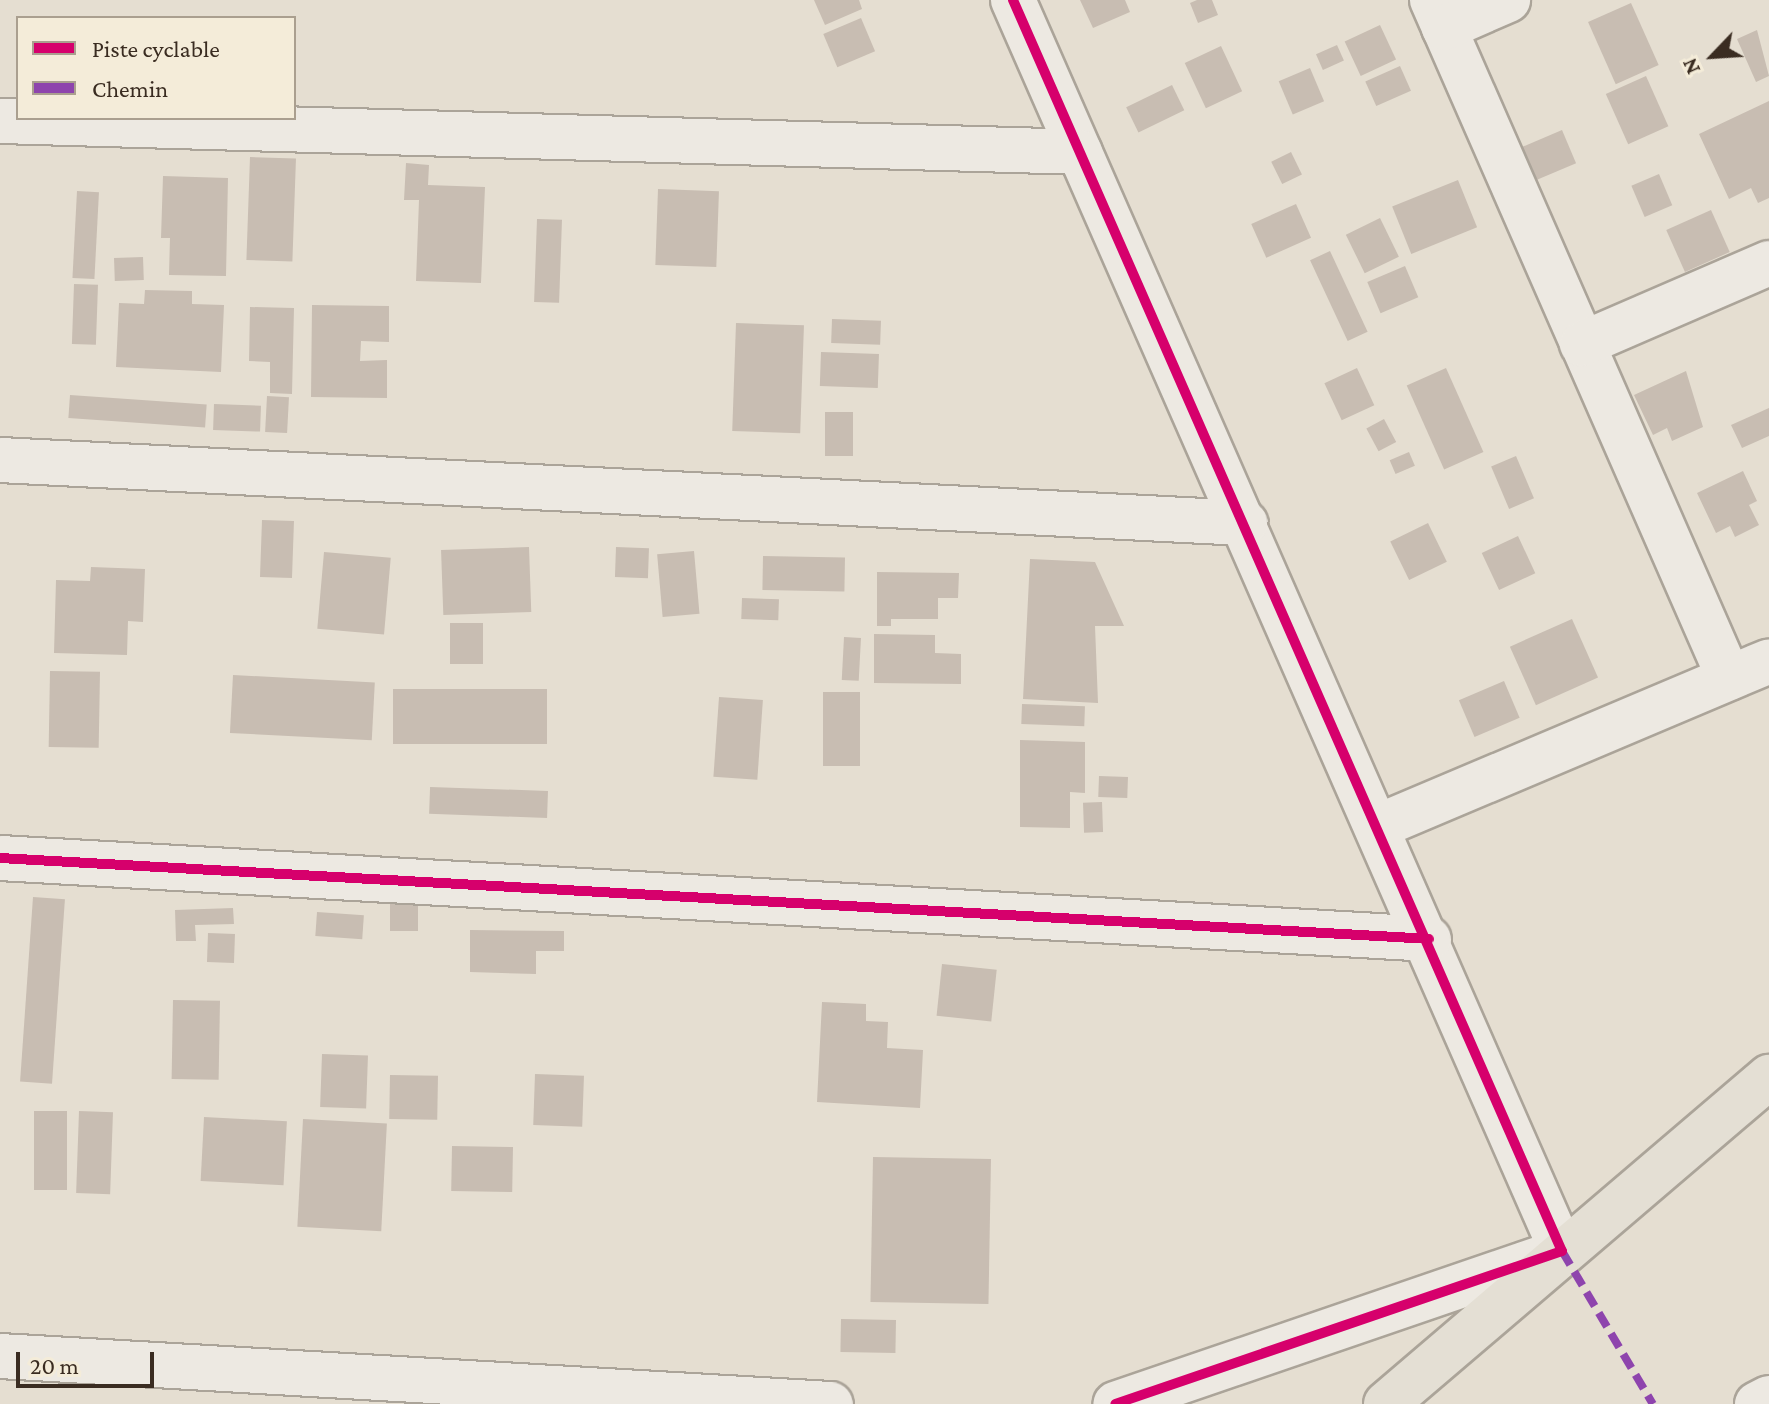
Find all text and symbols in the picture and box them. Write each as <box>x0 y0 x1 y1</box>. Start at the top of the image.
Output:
legend <box>16 16 296 120</box>
north arrow <box>1673 16 1753 96</box>
text: Piste cyclable <box>92 35 220 62</box>
text: N <box>1676 54 1705 78</box>
text: Chemin <box>92 75 168 102</box>
scale bar <box>20 1336 158 1386</box>
text: 20 m <box>30 1352 79 1379</box>

